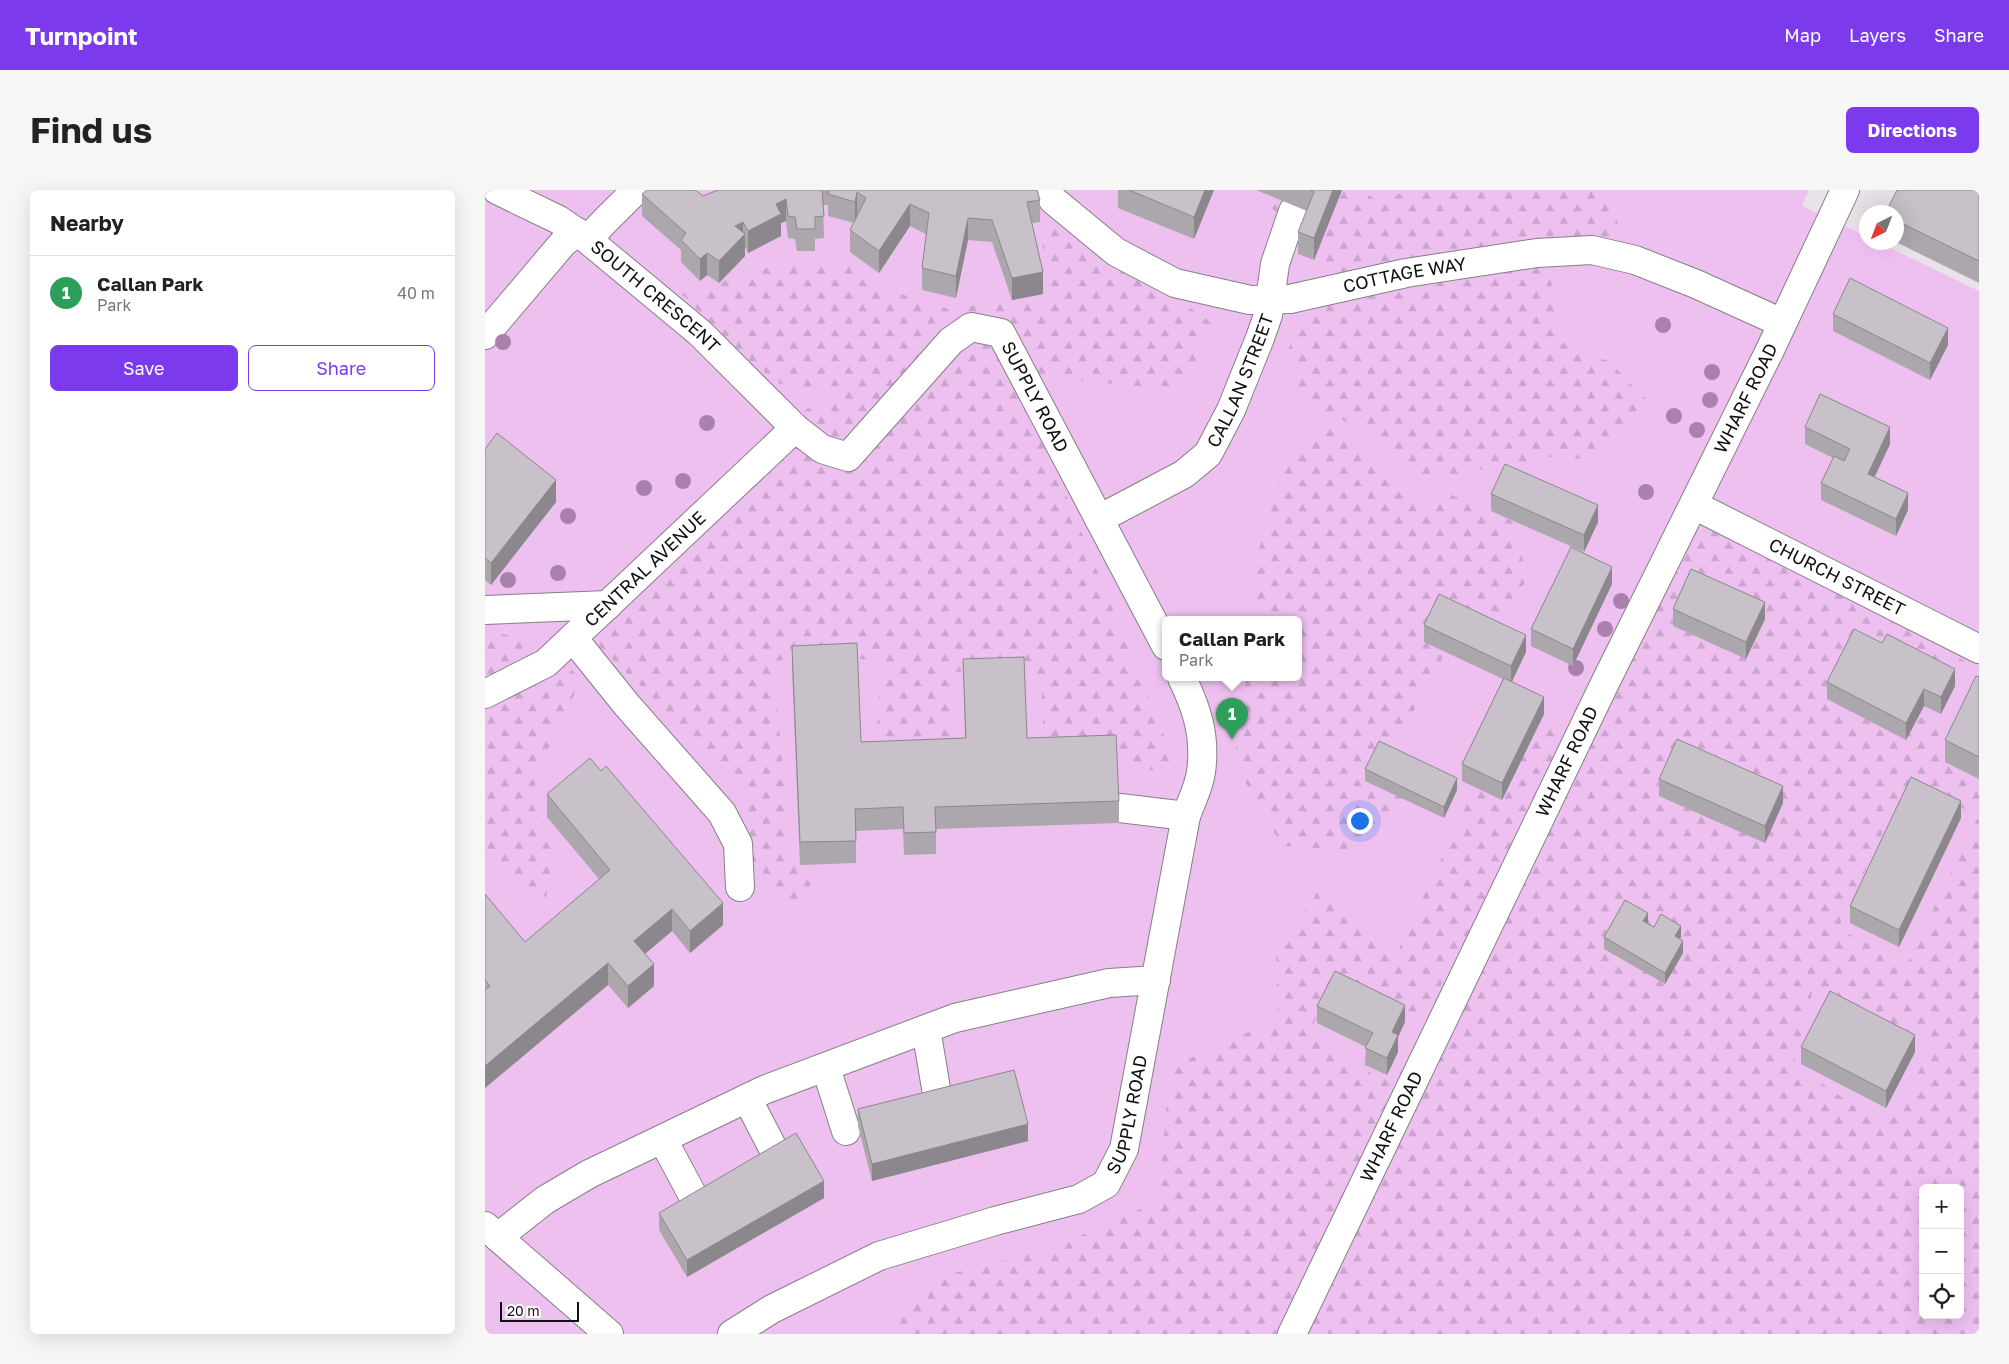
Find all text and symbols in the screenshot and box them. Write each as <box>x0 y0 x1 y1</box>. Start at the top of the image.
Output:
text: Turnpoint <box>25 21 138 50</box>
text: Map <box>1784 24 1821 46</box>
text: Layers <box>1849 24 1906 46</box>
text: Share <box>1934 24 1984 46</box>
button: Directions <box>1846 107 1979 153</box>
text: Find us <box>30 109 152 151</box>
north arrow <box>1859 205 1904 250</box>
text: Nearby <box>50 210 124 236</box>
street label: SOUTH CRESCENT <box>587 235 725 357</box>
street label: COTTAGE WAY <box>1341 252 1468 297</box>
text: Callan Park <box>97 272 203 295</box>
text: 1 <box>62 283 70 303</box>
text: 40 m <box>397 283 435 303</box>
text: Park <box>97 295 132 315</box>
street label: CALLAN STREET <box>1201 310 1278 451</box>
street label: SUPPLY ROAD <box>997 337 1074 456</box>
street label: WHARF ROAD <box>1709 339 1782 457</box>
button: Save <box>50 345 238 391</box>
button: Share <box>248 345 435 391</box>
street label: CENTRAL AVENUE <box>579 506 710 631</box>
street label: CHURCH STREET <box>1765 533 1909 620</box>
popup <box>1162 616 1302 681</box>
text: Callan Park <box>1179 627 1285 650</box>
text: Park <box>1179 650 1213 670</box>
pin: 1 <box>1216 698 1248 739</box>
street label: WHARF ROAD <box>1530 702 1602 820</box>
your location <box>1347 808 1373 834</box>
street label: SUPPLY ROAD <box>1101 1053 1151 1178</box>
street label: WHARF ROAD <box>1355 1067 1427 1185</box>
map controls <box>1919 1184 1964 1319</box>
button: + <box>1919 1184 1964 1229</box>
button: − <box>1919 1229 1964 1274</box>
button: locate <box>1919 1274 1964 1319</box>
scale bar <box>500 1299 579 1322</box>
text: 20 m <box>507 1302 540 1319</box>

